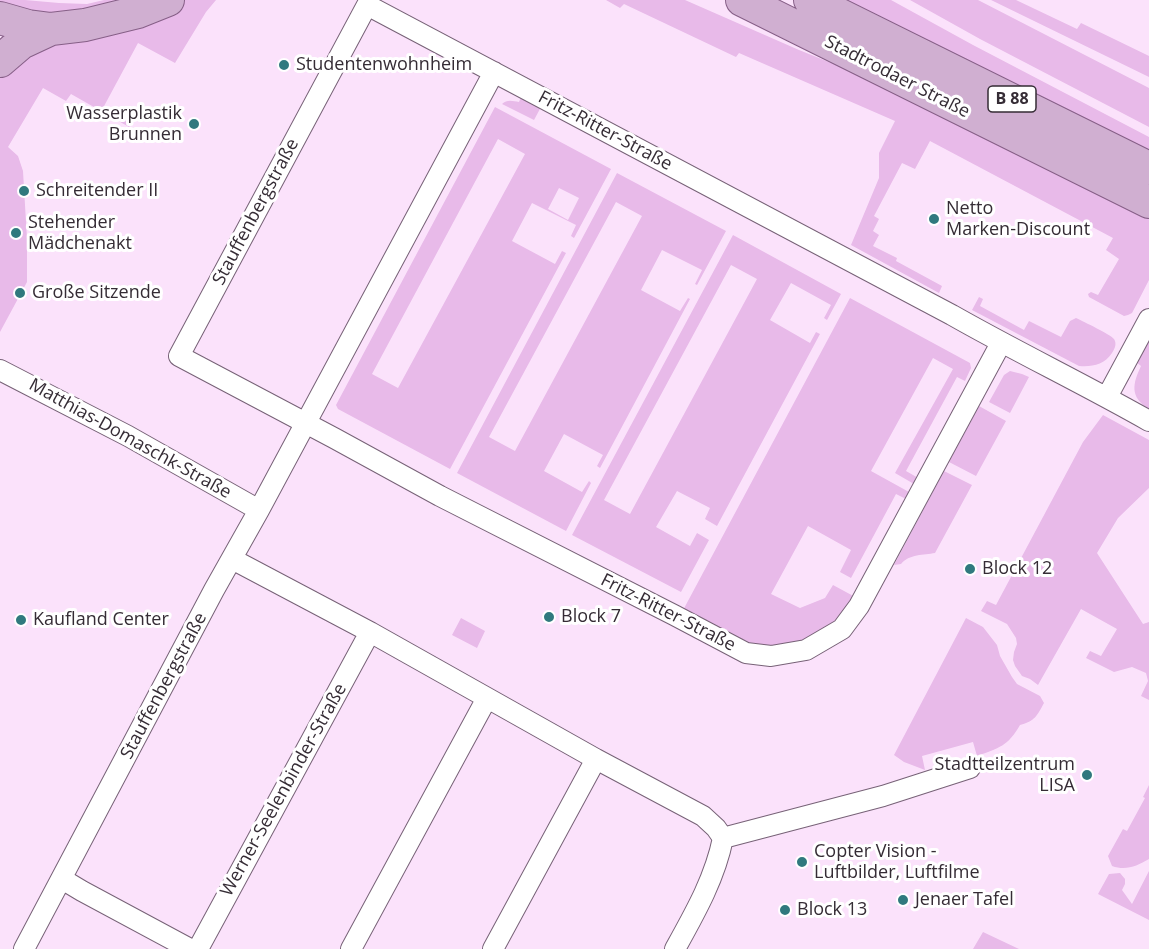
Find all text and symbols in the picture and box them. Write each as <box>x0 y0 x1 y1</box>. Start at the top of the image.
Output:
street label: Stadtrodaer Straße <box>821 31 973 123</box>
place label: Studentenwohnheim <box>296 54 472 76</box>
marker: Studentenwohnheim <box>277 58 291 72</box>
road number: B 88 <box>988 86 1036 112</box>
street label: Fritz-Ritter-Straße <box>534 87 676 175</box>
place label: Wasserplastik Brunnen <box>66 103 182 146</box>
marker: Wasserplastik Brunnen <box>187 117 201 131</box>
street label: Stauffenbergstraße <box>208 135 304 289</box>
place label: Schreitender II <box>36 180 158 202</box>
marker: Schreitender II <box>17 184 31 198</box>
place label: Netto Marken-Discount <box>946 198 1090 240</box>
place label: Stehender Mädchenakt <box>28 212 132 254</box>
marker: Netto Marken-Discount <box>927 212 941 226</box>
marker: Stehender Mädchenakt <box>9 226 23 240</box>
place label: Große Sitzende <box>32 282 161 304</box>
marker: Große Sitzende <box>13 286 27 300</box>
street label: Matthias-Domaschk-Straße <box>25 374 235 504</box>
place label: Block 12 <box>982 558 1052 580</box>
marker: Block 12 <box>963 562 977 576</box>
street label: Fritz-Ritter-Straße <box>597 570 739 656</box>
place label: Block 7 <box>561 606 621 628</box>
place label: Kaufland Center <box>33 609 169 631</box>
street label: Stauffenbergstraße <box>116 609 212 763</box>
marker: Block 7 <box>542 610 556 624</box>
marker: Kaufland Center <box>14 613 28 627</box>
street label: Werner-Seelenbinder-Straße <box>216 680 352 900</box>
place label: Stadtteilzentrum LISA <box>935 754 1075 796</box>
marker: Stadtteilzentrum LISA <box>1080 768 1094 782</box>
place label: Copter Vision - Luftbilder, Luftfilme <box>814 841 980 884</box>
marker: Copter Vision - Luftbilder, Luftfilme <box>795 855 809 869</box>
place label: Jenaer Tafel <box>915 889 1014 911</box>
marker: Jenaer Tafel <box>896 893 910 907</box>
place label: Block 13 <box>797 899 867 921</box>
marker: Block 13 <box>778 903 792 917</box>

